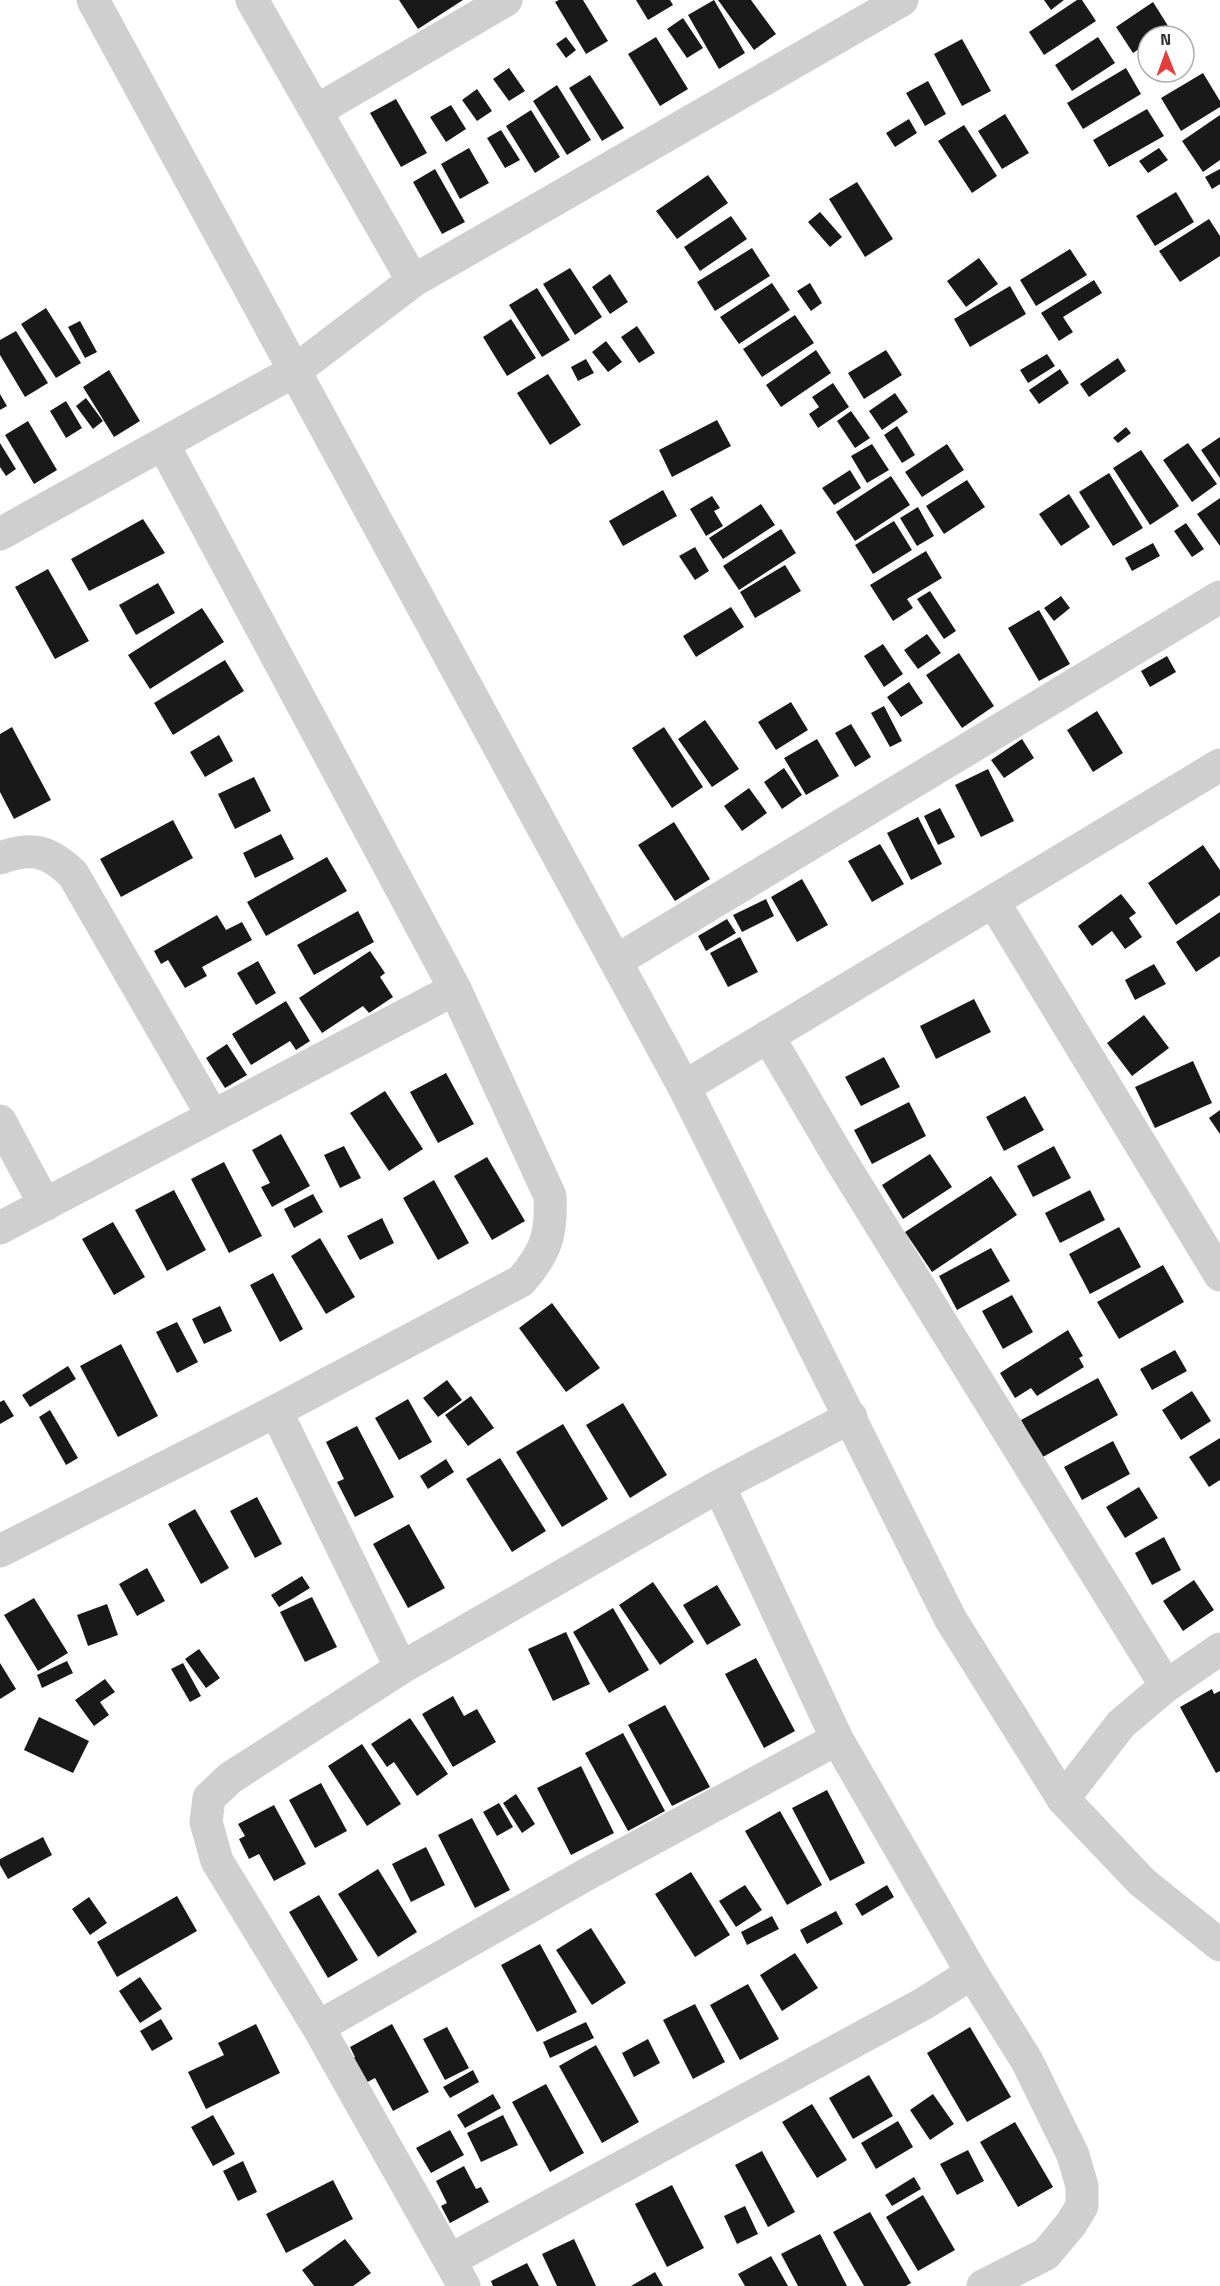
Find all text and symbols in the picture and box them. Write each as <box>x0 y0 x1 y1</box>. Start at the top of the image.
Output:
north arrow <box>1136 24 1196 84</box>
text: N <box>1160 27 1171 51</box>

